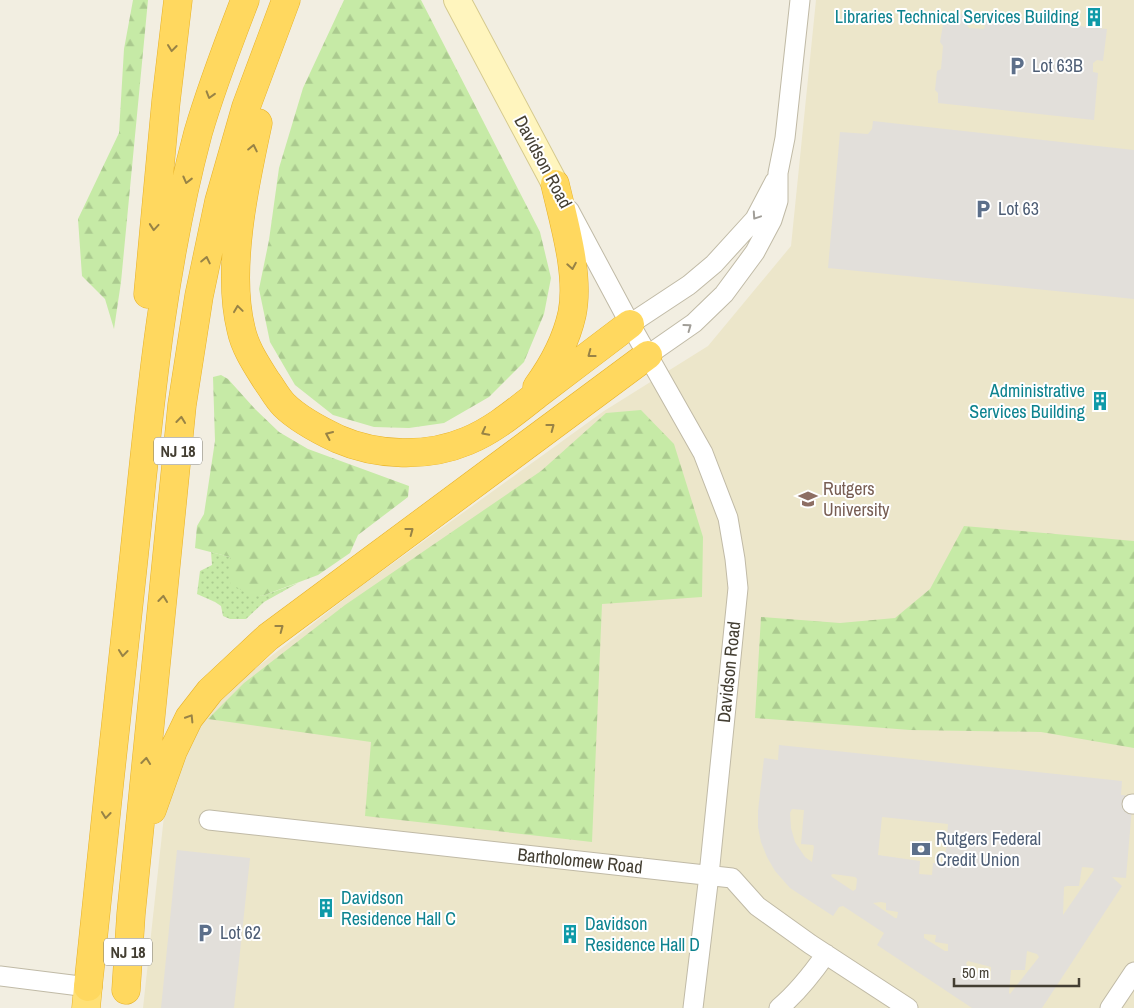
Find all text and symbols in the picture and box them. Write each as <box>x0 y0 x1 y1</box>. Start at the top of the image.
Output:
place label: Libraries Technical Services Building <box>835 4 1080 29</box>
building icon: Libraries Technical Services Building <box>1083 6 1105 28</box>
one-way arrow <box>167 45 178 53</box>
place label: Lot 63B <box>1032 53 1083 78</box>
parking icon: Lot 63B <box>1006 55 1028 77</box>
one-way arrow <box>206 91 216 99</box>
street label: Davidson Road <box>509 111 578 213</box>
one-way arrow <box>247 144 258 152</box>
one-way arrow <box>182 176 193 185</box>
place label: Lot 63 <box>998 196 1039 221</box>
parking icon: Lot 63 <box>972 198 994 220</box>
one-way arrow <box>752 211 762 220</box>
one-way arrow <box>149 224 160 232</box>
one-way arrow <box>200 256 211 264</box>
one-way arrow <box>567 262 577 271</box>
one-way arrow <box>233 305 243 313</box>
one-way arrow <box>682 324 692 333</box>
one-way arrow <box>588 348 597 356</box>
place label: Administrative Services Building <box>969 378 1086 424</box>
building icon: Administrative Services Building <box>1089 390 1111 412</box>
one-way arrow <box>175 416 186 424</box>
one-way arrow <box>545 424 554 433</box>
one-way arrow <box>481 426 490 436</box>
one-way arrow <box>325 430 334 441</box>
road number: NJ 18 <box>154 438 202 464</box>
place label: Rutgers University <box>823 476 890 522</box>
school or university icon: Rutgers University <box>797 488 819 510</box>
one-way arrow <box>404 528 414 537</box>
one-way arrow <box>157 595 168 603</box>
street label: Davidson Road <box>711 620 746 724</box>
one-way arrow <box>274 625 284 634</box>
one-way arrow <box>118 649 129 657</box>
one-way arrow <box>184 714 194 723</box>
one-way arrow <box>140 757 151 765</box>
one-way arrow <box>101 811 112 819</box>
place label: Rutgers Federal Credit Union <box>936 826 1041 872</box>
bank icon: Rutgers Federal Credit Union <box>910 838 932 860</box>
street label: Bartholomew Road <box>516 842 644 879</box>
place label: Davidson Residence Hall C <box>341 885 456 931</box>
building icon: Davidson Residence Hall C <box>315 897 337 919</box>
place label: Davidson Residence Hall D <box>585 911 700 957</box>
place label: Lot 62 <box>220 920 261 945</box>
parking icon: Lot 62 <box>194 922 216 944</box>
building icon: Davidson Residence Hall D <box>559 923 581 945</box>
road number: NJ 18 <box>104 939 152 966</box>
scale bar <box>954 956 1079 988</box>
text: 50 m <box>962 962 989 983</box>

